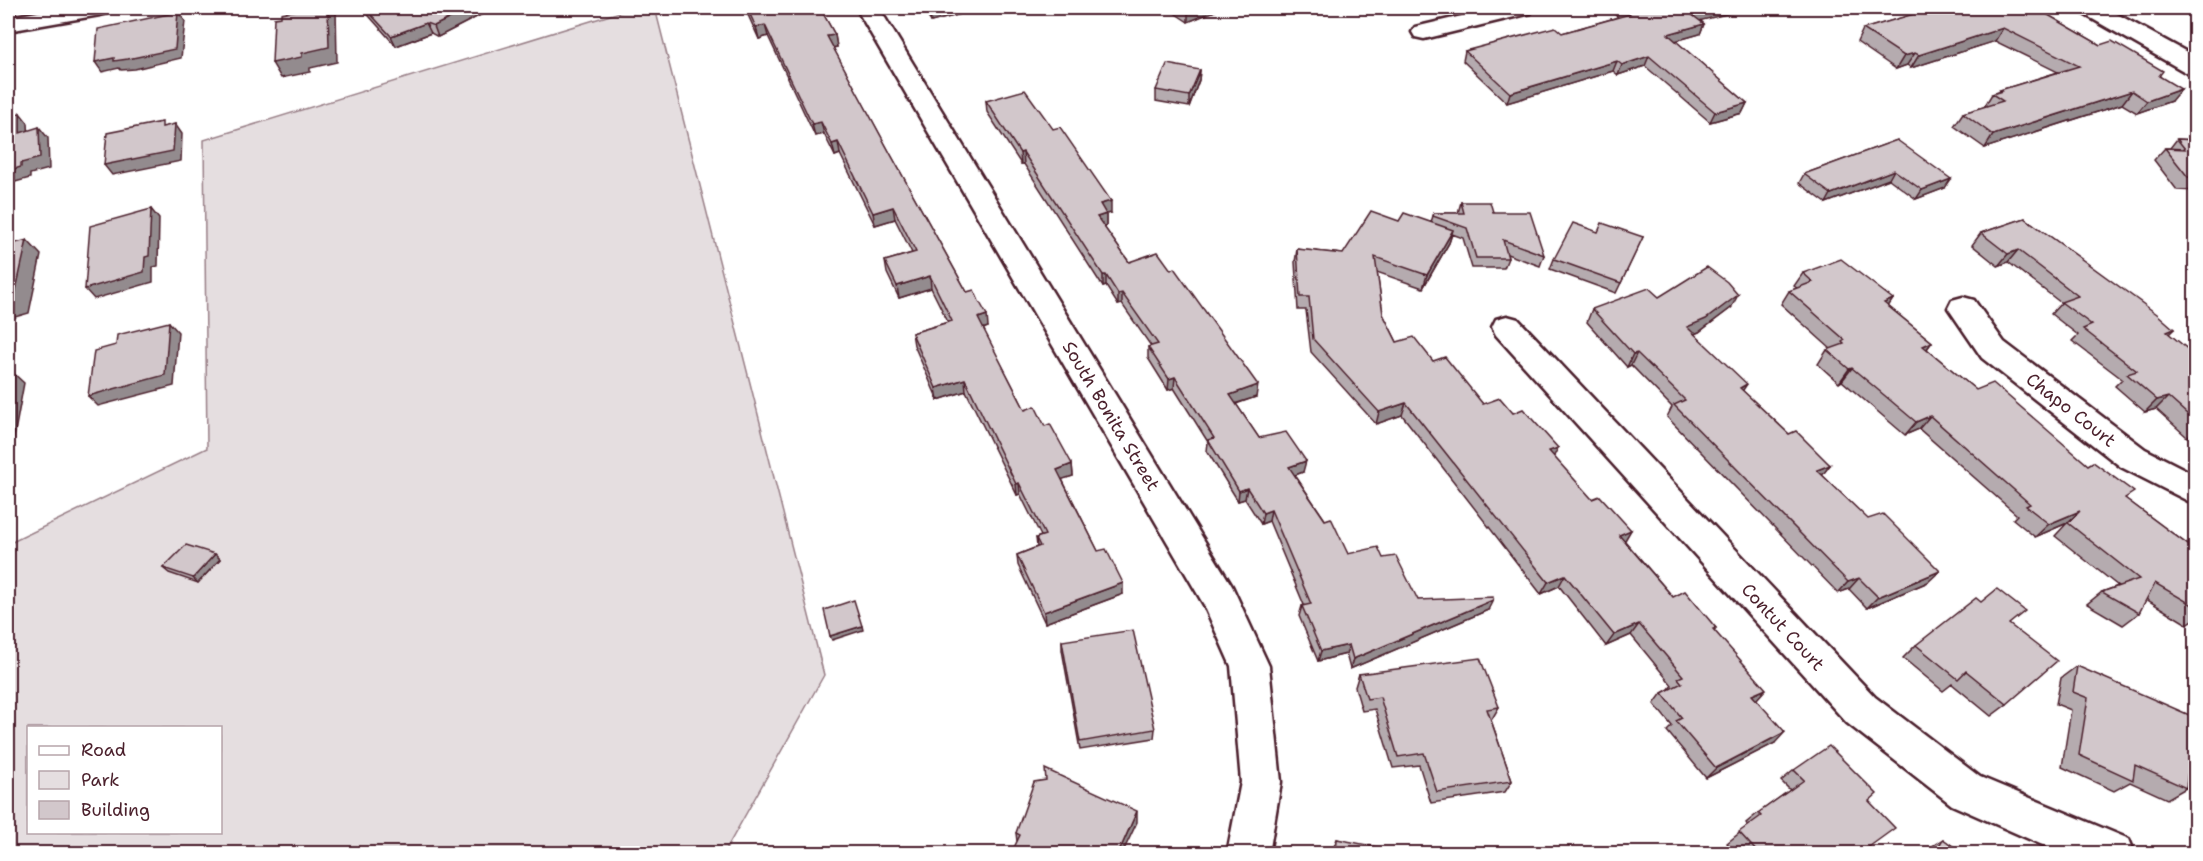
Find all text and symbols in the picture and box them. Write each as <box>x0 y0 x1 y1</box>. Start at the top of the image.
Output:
street label: South Bonita Street <box>1057 337 1165 495</box>
street label: Chapo Court <box>2021 367 2121 453</box>
street label: Contut Court <box>1736 578 1830 676</box>
legend <box>27 726 222 834</box>
text: Road <box>81 738 126 762</box>
text: Park <box>81 768 120 792</box>
text: Building <box>81 798 150 822</box>

